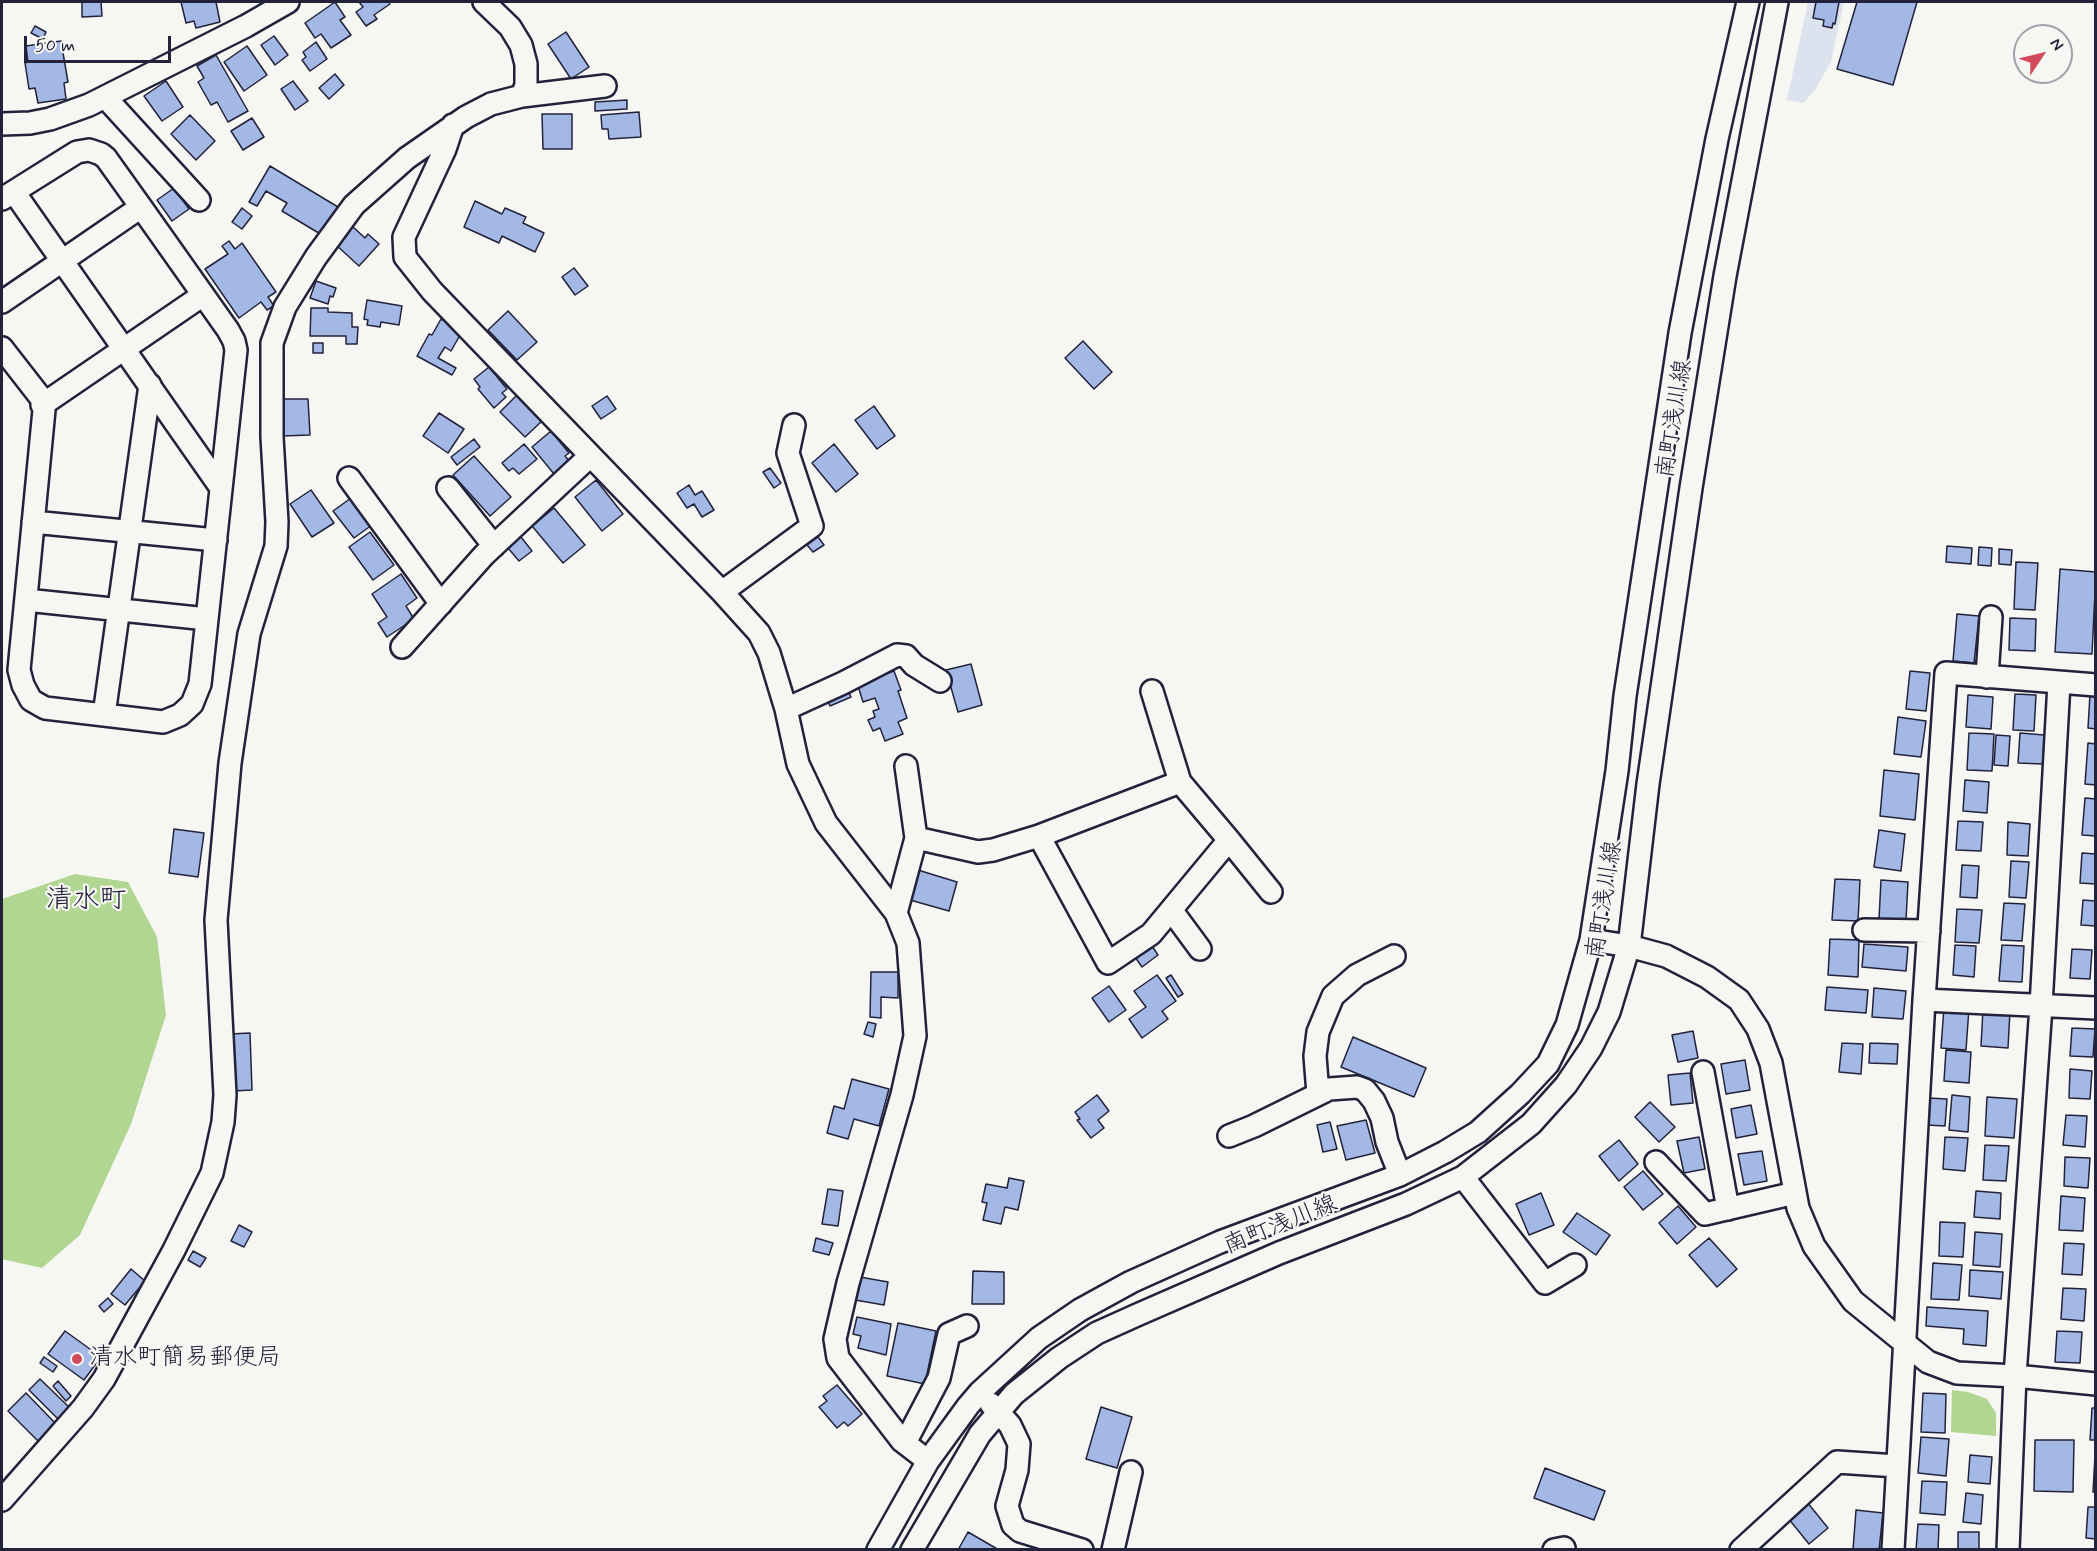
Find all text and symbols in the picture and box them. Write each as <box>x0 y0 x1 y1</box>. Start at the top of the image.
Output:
scale bar <box>27 24 174 62</box>
north arrow <box>2013 24 2073 84</box>
text: 50 m <box>35 34 75 58</box>
text: N <box>2045 34 2068 55</box>
street label: 南町浅川線 <box>1652 357 1700 481</box>
street label: 南町浅川線 <box>1582 838 1630 962</box>
district label: 清水町 <box>46 885 126 917</box>
street label: 南町浅川線 <box>1220 1190 1342 1262</box>
place label: 清水町簡易郵便局 <box>89 1345 281 1373</box>
marker: 清水町簡易郵便局 <box>70 1352 84 1366</box>

